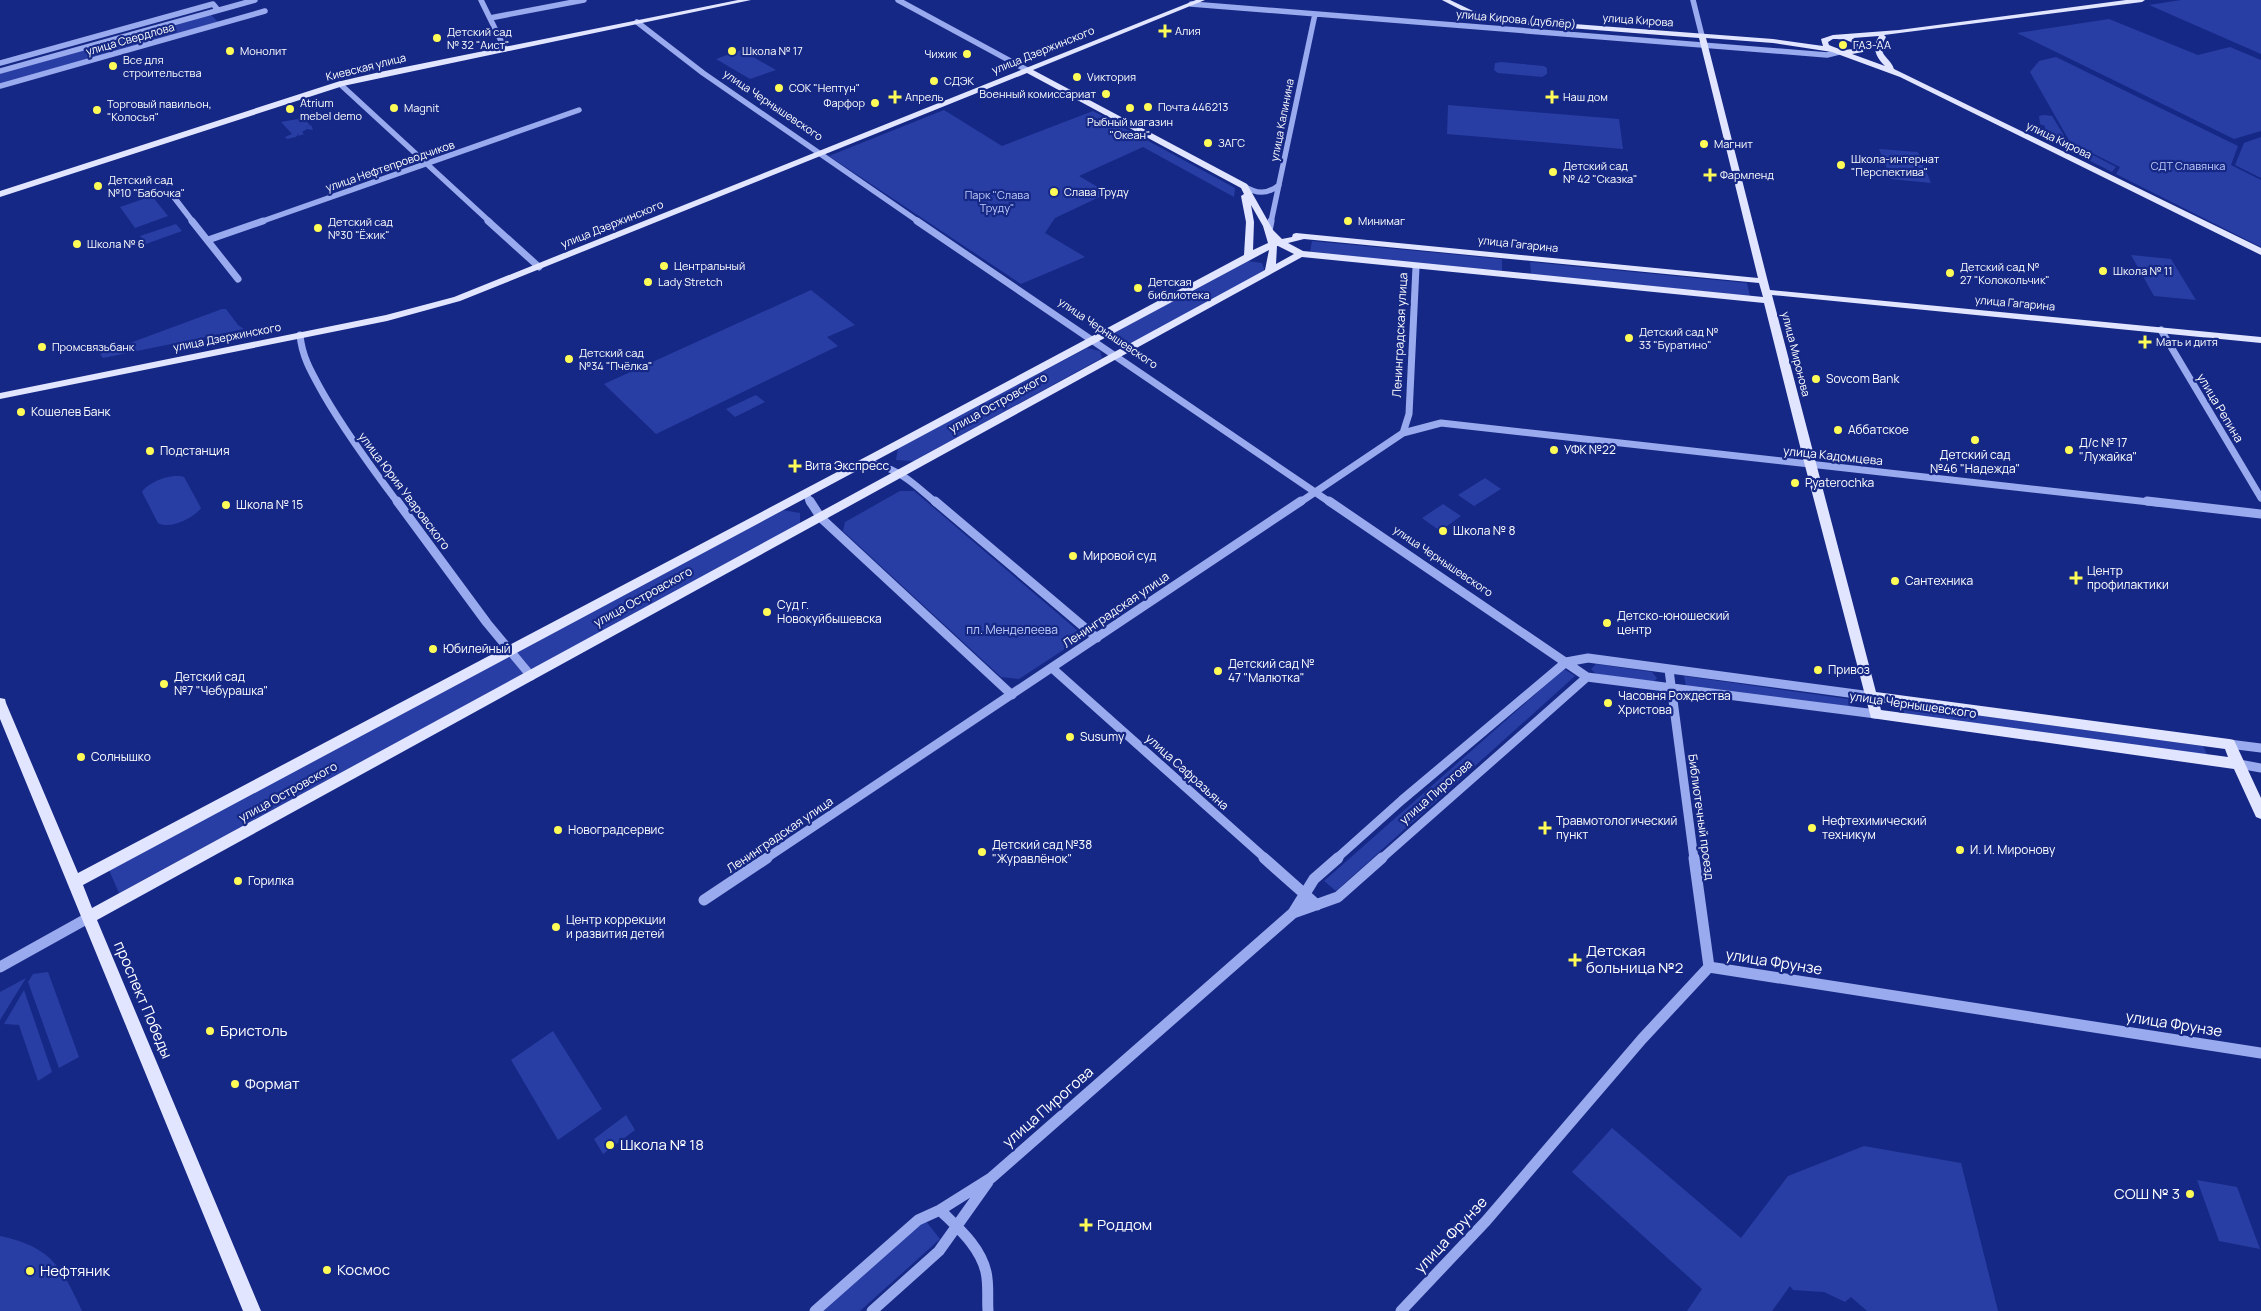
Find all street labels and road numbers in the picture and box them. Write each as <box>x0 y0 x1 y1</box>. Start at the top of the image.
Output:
street label: улица Кирова (дублёр) <box>1455 6 1577 31</box>
street label: улица Кирова <box>1602 10 1674 29</box>
street label: улица Свердлова <box>84 19 176 58</box>
street label: улица Дзержинского <box>989 22 1097 77</box>
street label: Киевская улица <box>324 49 408 84</box>
street label: улица Чернышевского <box>720 66 827 144</box>
street label: улица Калинина <box>1266 77 1297 163</box>
street label: улица Кирова <box>2024 117 2094 162</box>
street label: улица Нефтепроводчиков <box>323 136 456 195</box>
street label: улица Дзержинского <box>558 196 666 251</box>
street label: улица Гагарина <box>1477 232 1559 255</box>
street label: Ленинградская улица <box>1388 272 1411 398</box>
street label: улица Гагарина <box>1974 292 2056 313</box>
street label: улица Чернышевского <box>1055 294 1162 372</box>
street label: улица Миронова <box>1779 310 1814 398</box>
street label: улица Дзержинского <box>172 319 283 354</box>
street label: улица Островского <box>945 368 1050 437</box>
street label: улица Репина <box>2193 370 2248 446</box>
street label: улица Юрия Уваровского <box>354 428 454 553</box>
street label: улица Кадомцева <box>1782 442 1884 469</box>
street label: улица Чернышевского <box>1390 522 1497 600</box>
street label: улица Островского <box>590 562 695 631</box>
street label: Ленинградская улица <box>1059 568 1172 652</box>
street label: улица Чернышевского <box>1849 687 1978 722</box>
street label: улица Сафразьяна <box>1142 730 1233 814</box>
street label: Библиотечный проезд <box>1684 753 1719 881</box>
street label: улица Пирогова <box>1396 755 1476 828</box>
street label: улица Островского <box>235 757 340 826</box>
street label: Ленинградская улица <box>723 793 836 877</box>
street label: проспект Победы <box>109 938 178 1062</box>
street label: улица Фрунзе <box>1724 943 1824 980</box>
street label: улица Фрунзе <box>2124 1005 2224 1042</box>
street label: улица Пирогова <box>998 1061 1098 1152</box>
street label: улица Фрунзе <box>1410 1192 1492 1278</box>

